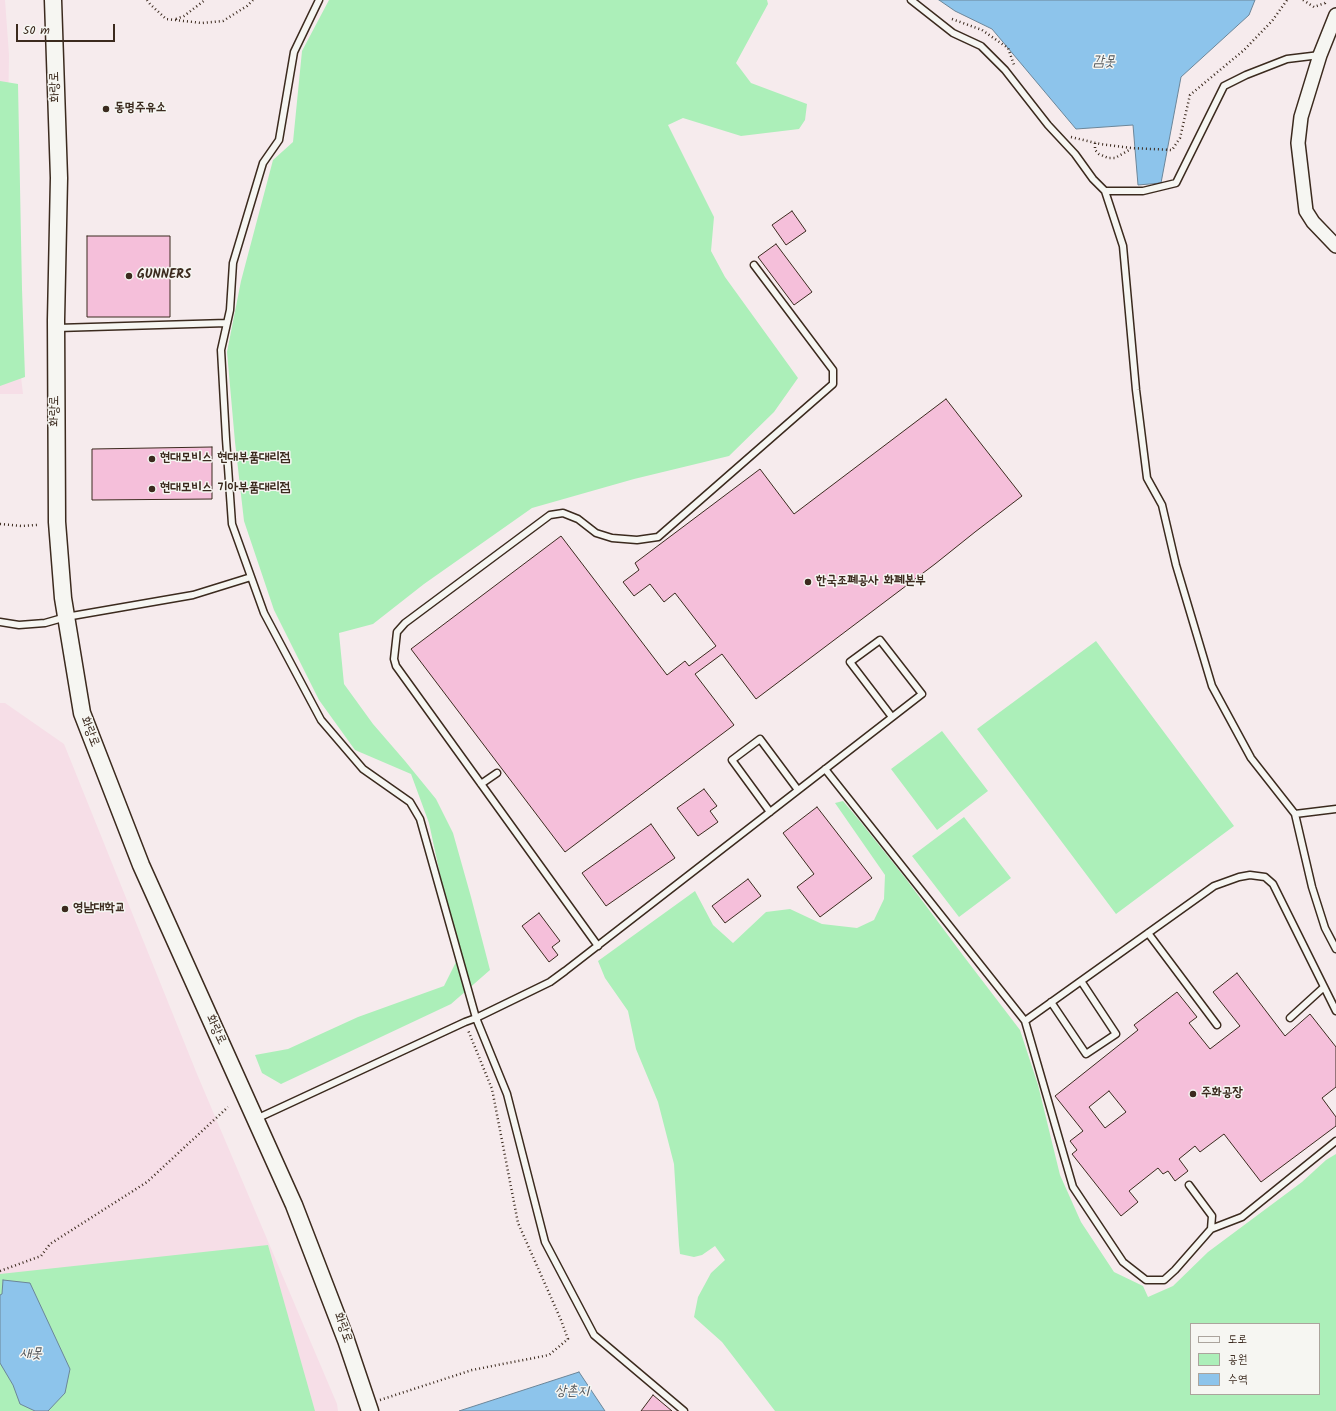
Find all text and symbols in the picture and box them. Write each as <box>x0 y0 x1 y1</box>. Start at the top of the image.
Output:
scale bar <box>18 16 117 42</box>
text: 50 m <box>23 21 50 40</box>
water label: 감못 <box>1093 55 1115 71</box>
street label: 화랑로 <box>48 71 64 103</box>
place label: 동명주유소 <box>114 101 166 117</box>
marker: 동명주유소 <box>101 104 111 114</box>
place label: GUNNERS <box>137 268 191 284</box>
marker: GUNNERS <box>124 271 134 281</box>
street label: 화랑로 <box>48 395 64 427</box>
place label: 현대모비스 현대부품대리점 <box>160 451 291 467</box>
marker: 현대모비스 현대부품대리점 <box>147 454 157 464</box>
place label: 현대모비스 기아부품대리점 <box>160 481 291 497</box>
marker: 현대모비스 기아부품대리점 <box>147 484 157 494</box>
place label: 한국조폐공사 화폐본부 <box>816 574 926 590</box>
marker: 한국조폐공사 화폐본부 <box>803 577 813 587</box>
street label: 화랑로 <box>76 715 102 749</box>
place label: 영남대학교 <box>73 901 125 917</box>
marker: 영남대학교 <box>60 904 70 914</box>
street label: 화랑로 <box>201 1012 229 1048</box>
place label: 주화공장 <box>1201 1086 1243 1102</box>
marker: 주화공장 <box>1188 1089 1198 1099</box>
street label: 화랑로 <box>329 1311 355 1345</box>
legend <box>1190 1323 1320 1395</box>
text: 도로 <box>1228 1330 1247 1349</box>
water label: 새못 <box>20 1347 42 1363</box>
text: 공원 <box>1228 1350 1247 1369</box>
text: 수역 <box>1228 1370 1247 1389</box>
water label: 상촌지 <box>555 1385 589 1401</box>

